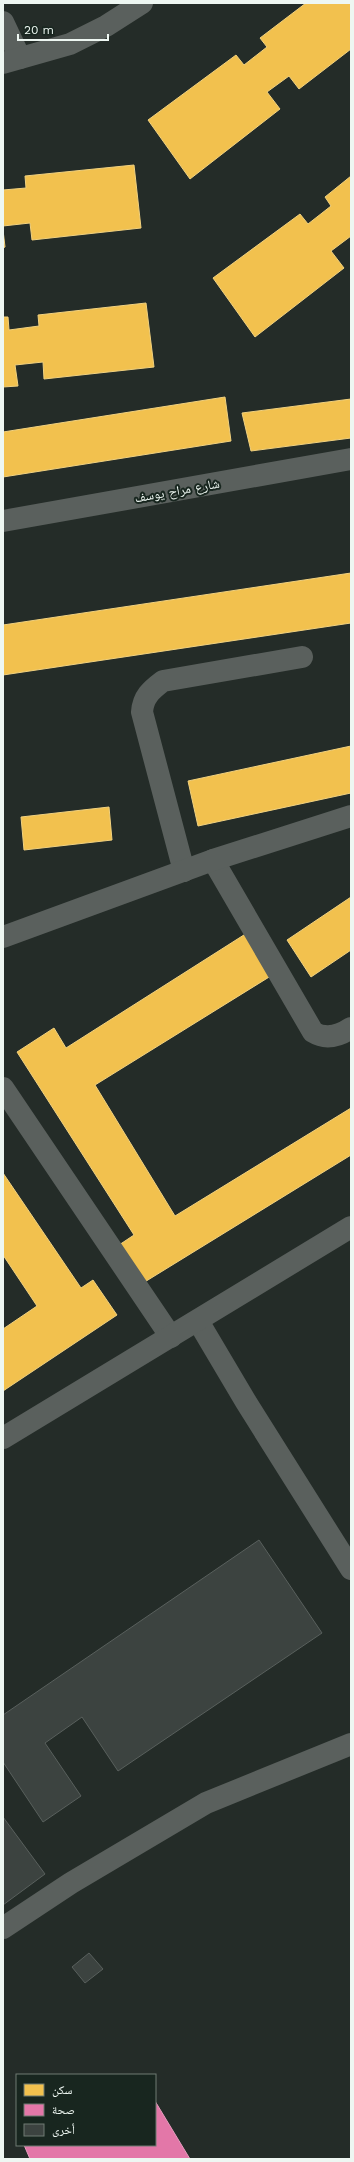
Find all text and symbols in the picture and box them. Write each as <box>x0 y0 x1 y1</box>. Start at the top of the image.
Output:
scale bar <box>18 16 108 42</box>
text: 20 m <box>24 23 54 37</box>
street label: شارع مراح يوسف <box>134 476 221 507</box>
legend <box>16 2074 156 2146</box>
text: سكن <box>52 2083 73 2097</box>
text: صحة <box>52 2103 75 2117</box>
text: أخرى <box>52 2123 75 2137</box>

